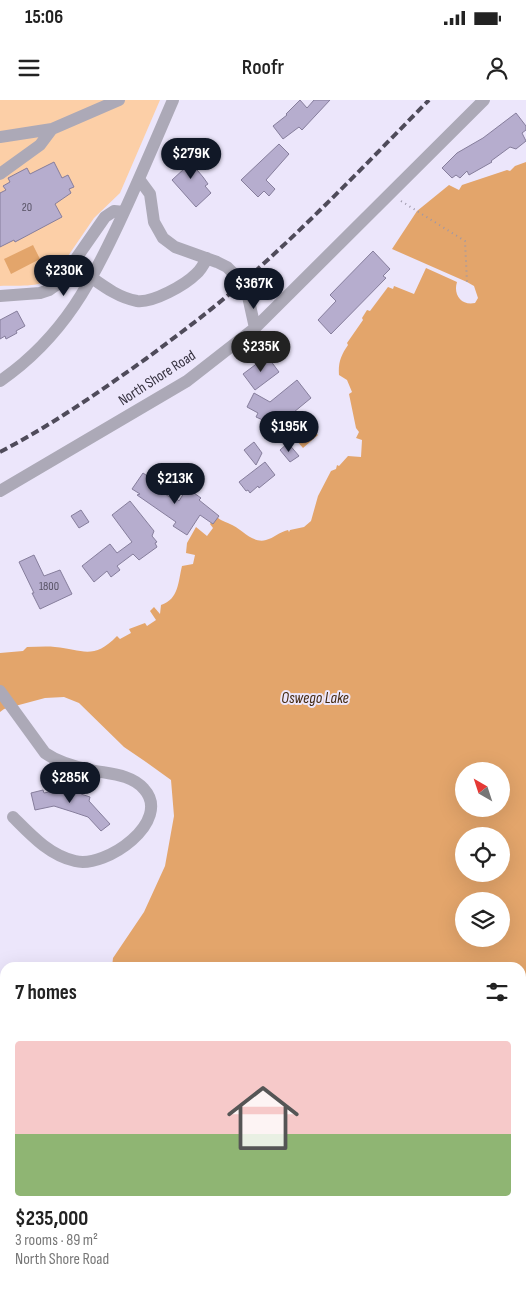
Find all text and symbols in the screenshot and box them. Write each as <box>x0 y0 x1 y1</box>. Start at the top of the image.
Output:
text: 15:06 <box>25 6 63 29</box>
icon: menu <box>15 54 43 82</box>
text: Roofr <box>242 54 284 81</box>
icon: person <box>483 54 511 82</box>
pin: $279K <box>156 138 226 180</box>
text: $279K <box>172 144 210 163</box>
house number: 20 <box>22 200 32 215</box>
pin: $230K <box>29 254 99 297</box>
text: $230K <box>45 261 83 280</box>
pin: $367K <box>219 268 289 310</box>
text: $367K <box>235 274 273 293</box>
pin: $235K <box>226 330 296 373</box>
text: $235K <box>242 337 280 356</box>
street label: North Shore Road <box>115 346 199 410</box>
pin: $195K <box>254 410 324 453</box>
text: $195K <box>271 417 307 436</box>
pin: $213K <box>140 462 210 505</box>
text: $213K <box>157 469 193 488</box>
house number: 1800 <box>39 579 59 594</box>
water label: Oswego Lake <box>281 689 349 708</box>
pin: $285K <box>35 762 105 804</box>
north arrow <box>455 762 510 818</box>
map controls <box>455 762 510 947</box>
text: $285K <box>51 768 89 787</box>
button: locate <box>455 827 510 882</box>
button: layers <box>455 892 510 947</box>
icon: filters <box>483 978 511 1006</box>
text: 7 homes <box>15 980 77 1005</box>
icon: home <box>218 1073 308 1163</box>
text: $235,000 <box>15 1206 88 1231</box>
text: 3 rooms · 89 m² <box>15 1231 98 1250</box>
text: North Shore Road <box>15 1250 109 1269</box>

